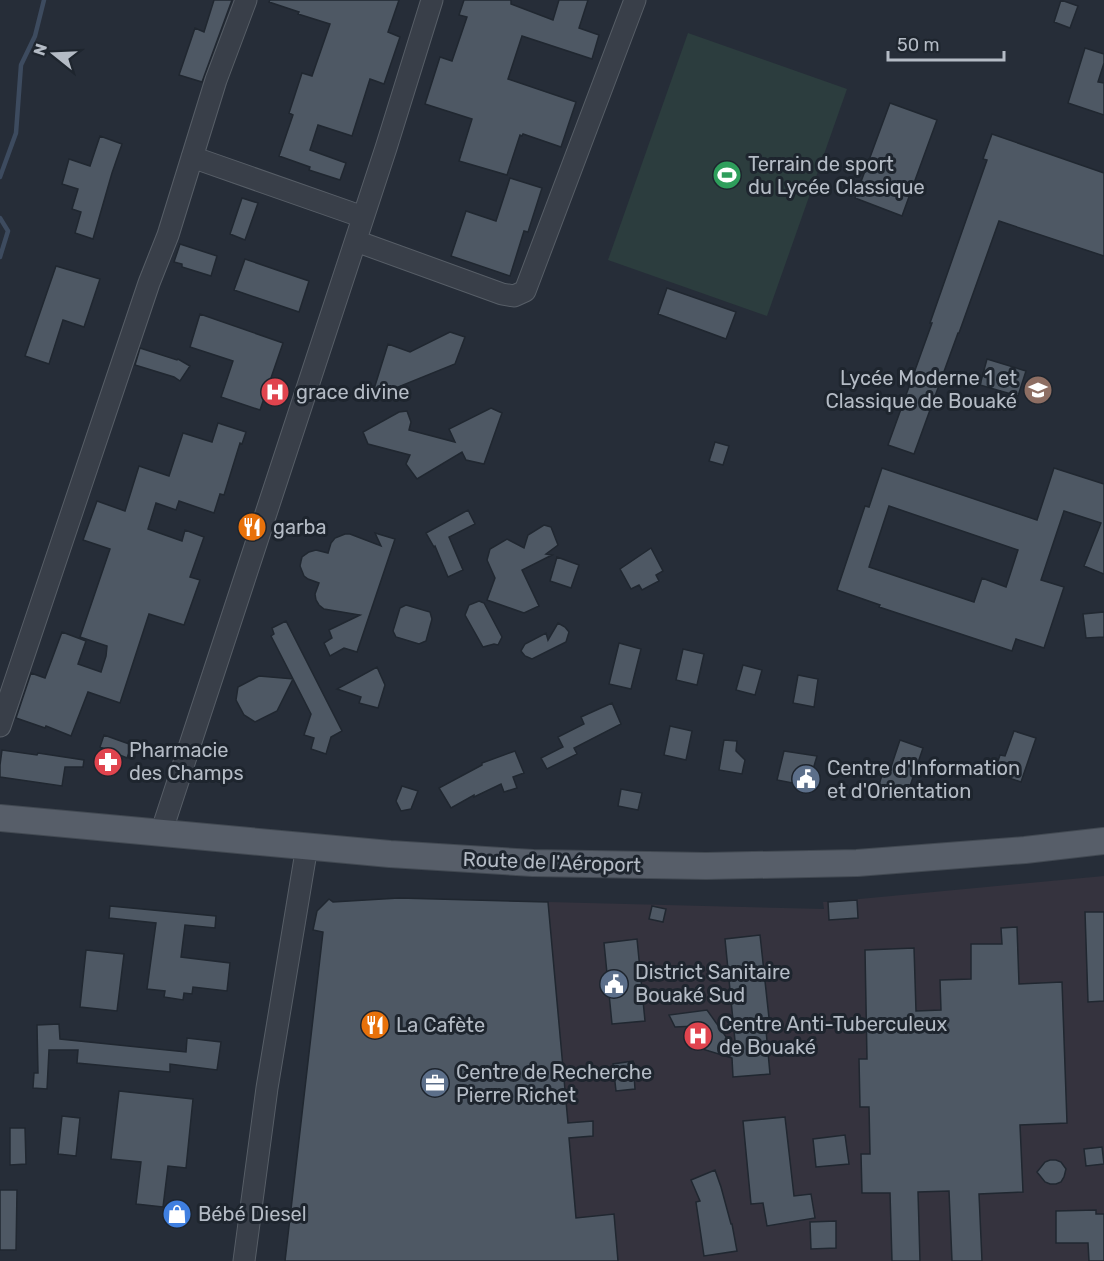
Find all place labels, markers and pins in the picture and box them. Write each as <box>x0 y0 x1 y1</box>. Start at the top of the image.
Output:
place label: Terrain de sport du Lycée Classique <box>748 152 925 199</box>
sports icon: Terrain de sport du Lycée Classique <box>711 159 743 191</box>
place label: Lycée Moderne 1 et Classique de Bouaké <box>826 366 1017 413</box>
school or university icon: Lycée Moderne 1 et Classique de Bouaké <box>1022 374 1054 406</box>
hospital icon: grace divine <box>259 376 291 408</box>
place label: grace divine <box>296 380 410 404</box>
restaurant icon: garba <box>236 511 268 543</box>
place label: garba <box>273 515 327 539</box>
place label: Pharmacie des Champs <box>129 738 244 785</box>
pharmacy icon: Pharmacie des Champs <box>92 746 124 778</box>
place label: Centre d'Information et d'Orientation <box>827 756 1020 803</box>
public building icon: Centre d'Information et d'Orientation <box>790 763 822 795</box>
place label: District Sanitaire Bouaké Sud <box>635 960 791 1007</box>
public building icon: District Sanitaire Bouaké Sud <box>598 968 630 1000</box>
restaurant icon: La Cafète <box>359 1009 391 1041</box>
place label: Centre Anti-Tuberculeux de Bouaké <box>719 1012 947 1059</box>
place label: La Cafète <box>396 1013 485 1037</box>
hospital icon: Centre Anti-Tuberculeux de Bouaké <box>682 1020 714 1052</box>
place label: Centre de Recherche Pierre Richet <box>456 1060 652 1107</box>
office icon: Centre de Recherche Pierre Richet <box>419 1067 451 1099</box>
shop icon: Bébé Diesel <box>161 1198 193 1230</box>
place label: Bébé Diesel <box>198 1202 307 1226</box>

